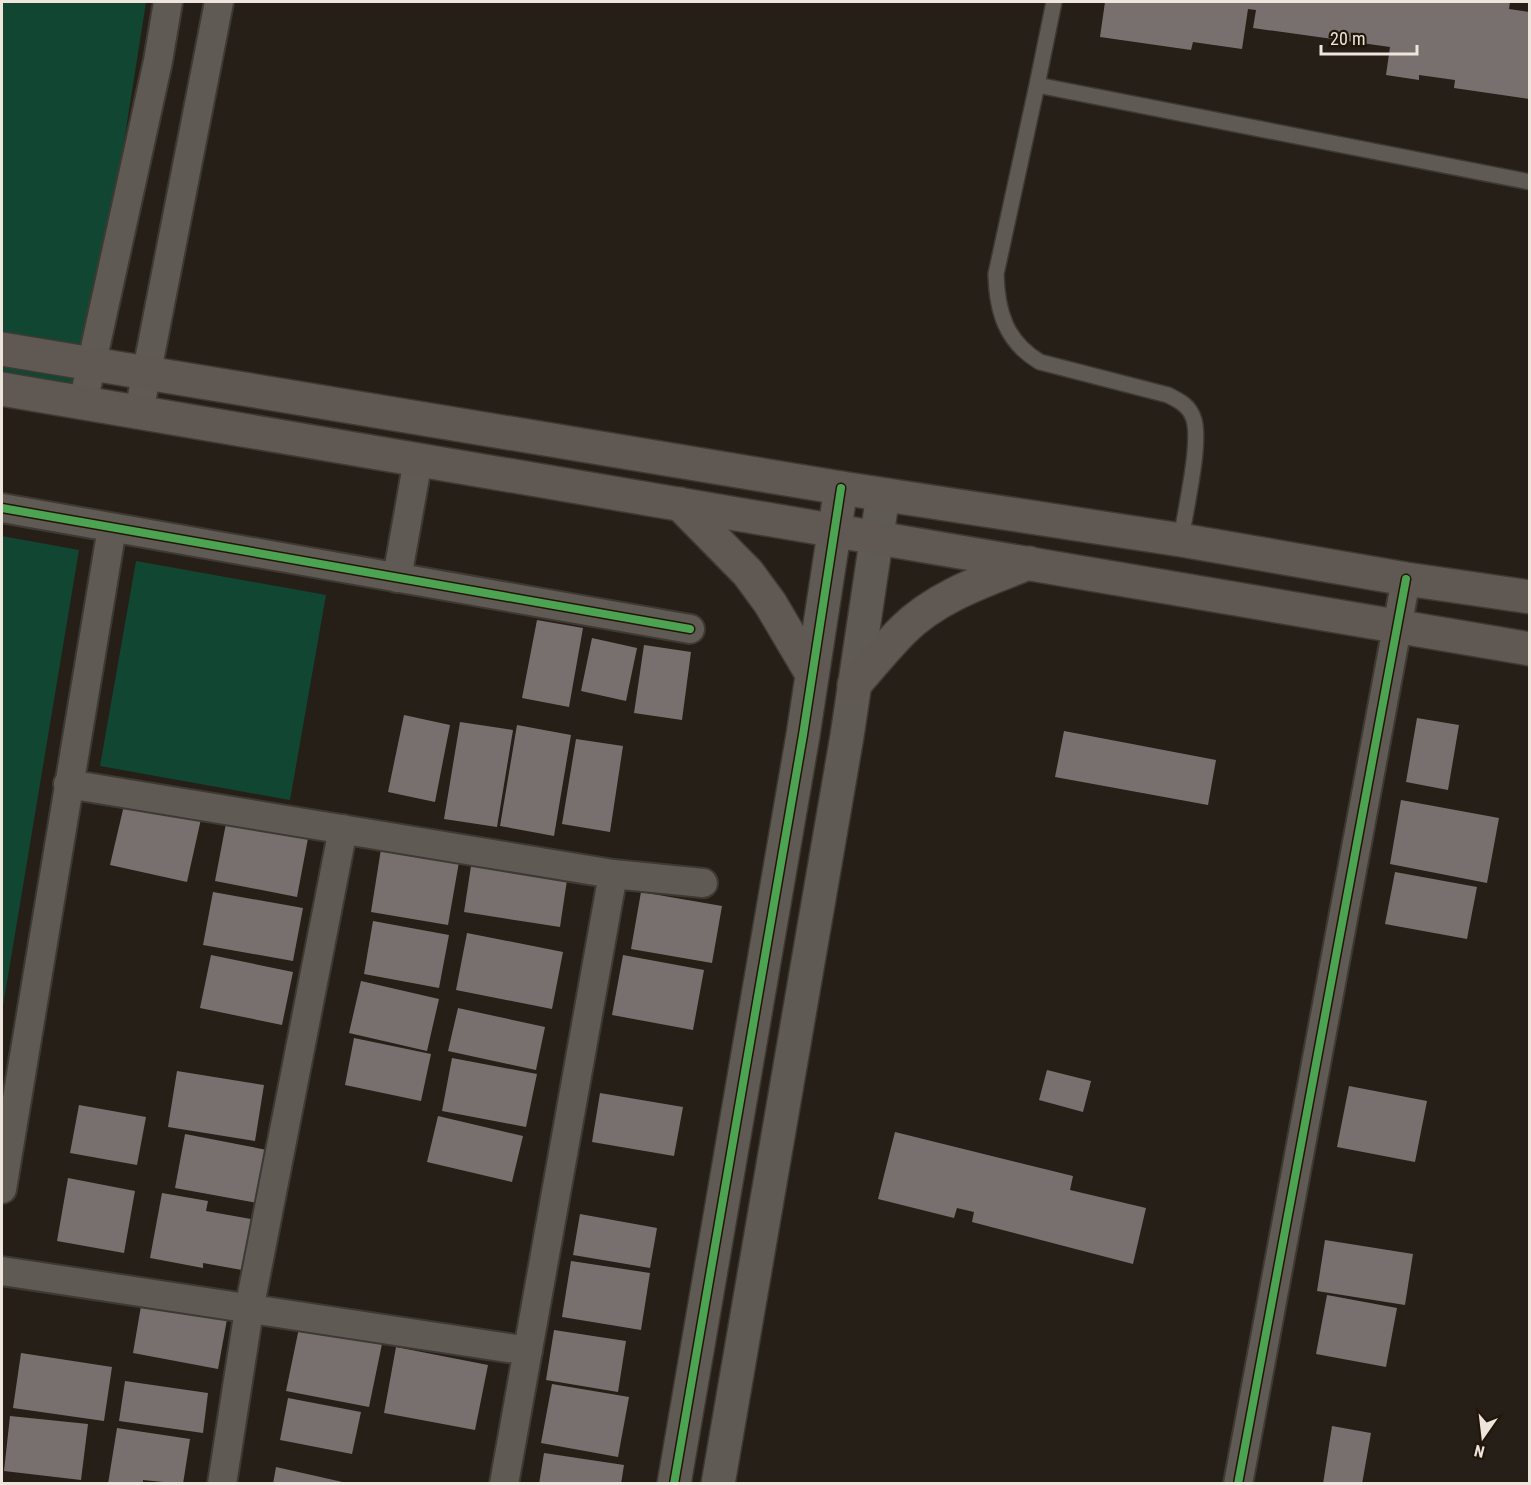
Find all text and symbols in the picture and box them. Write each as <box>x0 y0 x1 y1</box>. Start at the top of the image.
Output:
scale bar <box>1321 18 1417 56</box>
text: 20 m <box>1330 28 1365 49</box>
north arrow <box>1453 1407 1513 1467</box>
text: N <box>1472 1441 1487 1461</box>

